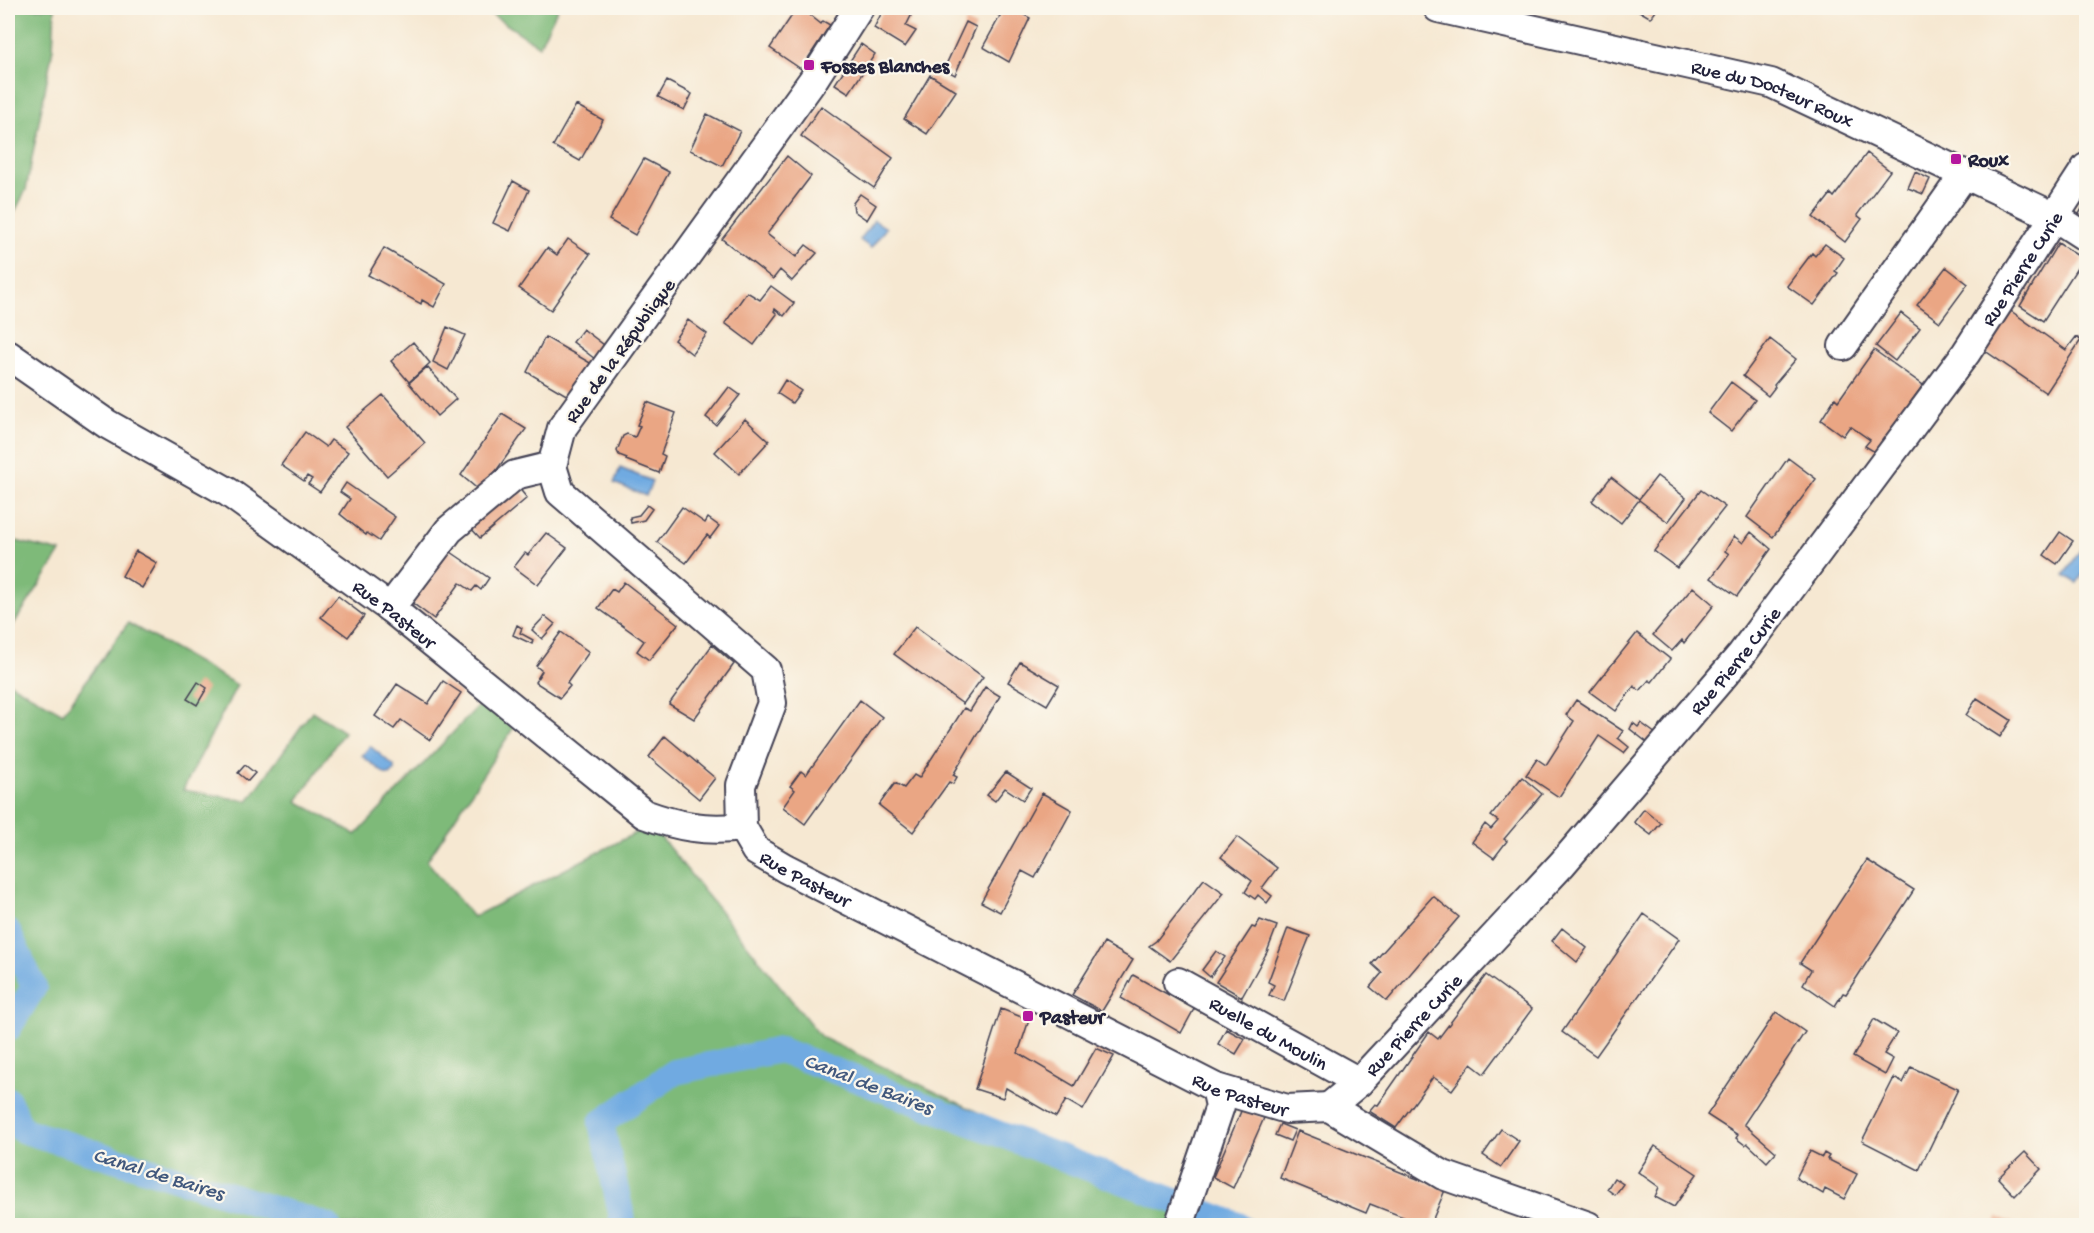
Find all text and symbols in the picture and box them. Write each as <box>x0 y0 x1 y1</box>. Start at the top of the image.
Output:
place label: Fosses Blanches <box>820 57 951 80</box>
street label: Rue du Docteur Roux <box>1689 57 1857 135</box>
marker: Fosses Blanches <box>802 58 816 72</box>
place label: Roux <box>1967 151 2009 174</box>
marker: Roux <box>1949 152 1963 166</box>
street label: Rue Pierre Curie <box>1979 208 2070 332</box>
street label: Rue de la République <box>562 275 682 429</box>
street label: Rue Pasteur <box>347 577 441 657</box>
street label: Rue Pierre Curie <box>1687 603 1788 721</box>
street label: Rue Pasteur <box>754 848 855 915</box>
street label: Rue Pierre Curie <box>1362 970 1469 1083</box>
street label: Ruelle du Moulin <box>1204 993 1331 1078</box>
place label: Pasteur <box>1039 1008 1106 1031</box>
marker: Pasteur <box>1021 1009 1035 1023</box>
water label: Canal de Baires <box>800 1050 938 1123</box>
street label: Rue Pasteur <box>1187 1070 1292 1124</box>
water label: Canal de Baires <box>90 1145 229 1209</box>

